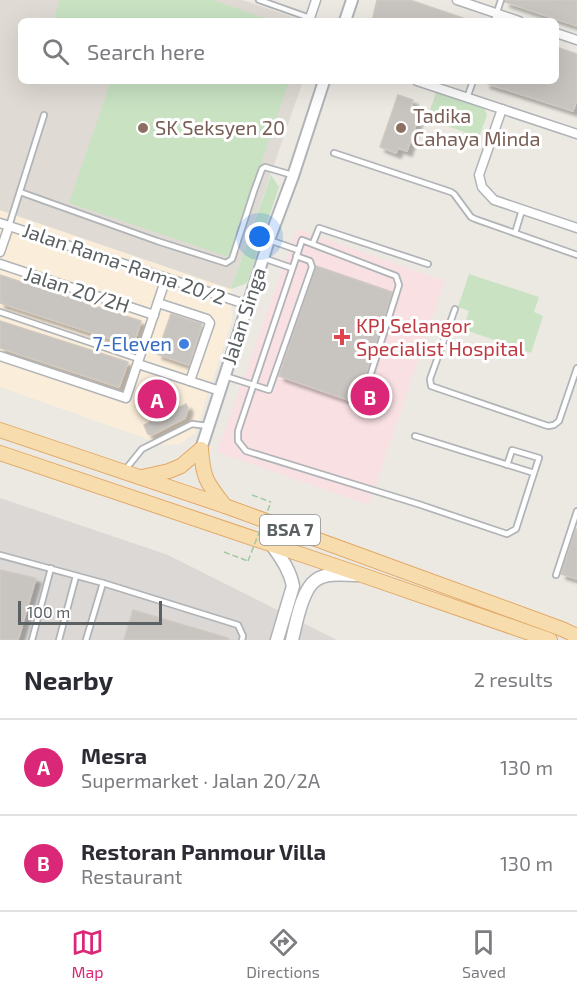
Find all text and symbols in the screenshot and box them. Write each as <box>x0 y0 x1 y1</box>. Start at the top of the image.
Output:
search box <box>18 18 559 84</box>
icon: search <box>39 35 72 68</box>
text: Search here <box>87 38 205 64</box>
place label: Tadika Cahaya Minda <box>413 103 540 150</box>
place label: SK Seksyen 20 <box>155 115 285 139</box>
marker: SK Seksyen 20 <box>136 121 150 135</box>
marker: Tadika Cahaya Minda <box>394 121 408 135</box>
street label: Jalan Rama-Rama 20/2 <box>20 217 229 309</box>
your location <box>245 222 274 251</box>
street label: Jalan 20/2H <box>22 261 133 317</box>
street label: Jalan Singa <box>216 264 270 367</box>
place label: KPJ Selangor Specialist Hospital <box>356 313 524 360</box>
marker: KPJ Selangor Specialist Hospital <box>333 328 351 346</box>
place label: 7-Eleven <box>93 331 172 355</box>
marker: 7-Eleven <box>177 337 191 351</box>
pin: B <box>350 374 389 418</box>
pin: A <box>138 376 176 422</box>
road number: BSA 7 <box>260 515 320 545</box>
scale bar <box>18 598 162 626</box>
text: 100 m <box>27 602 70 621</box>
text: Nearby <box>24 664 113 695</box>
text: 2 results <box>474 667 553 691</box>
text: Mesra <box>81 742 147 768</box>
text: A <box>37 755 50 779</box>
text: 130 m <box>500 755 553 779</box>
text: Supermarket · Jalan 20/2A <box>81 768 320 792</box>
text: Restoran Panmour Villa <box>81 838 326 864</box>
text: B <box>37 851 50 875</box>
text: 130 m <box>500 851 553 875</box>
text: Restaurant <box>81 864 182 888</box>
tab: Map <box>71 926 104 981</box>
tab: Directions <box>246 926 320 981</box>
tab: Saved <box>462 926 506 981</box>

